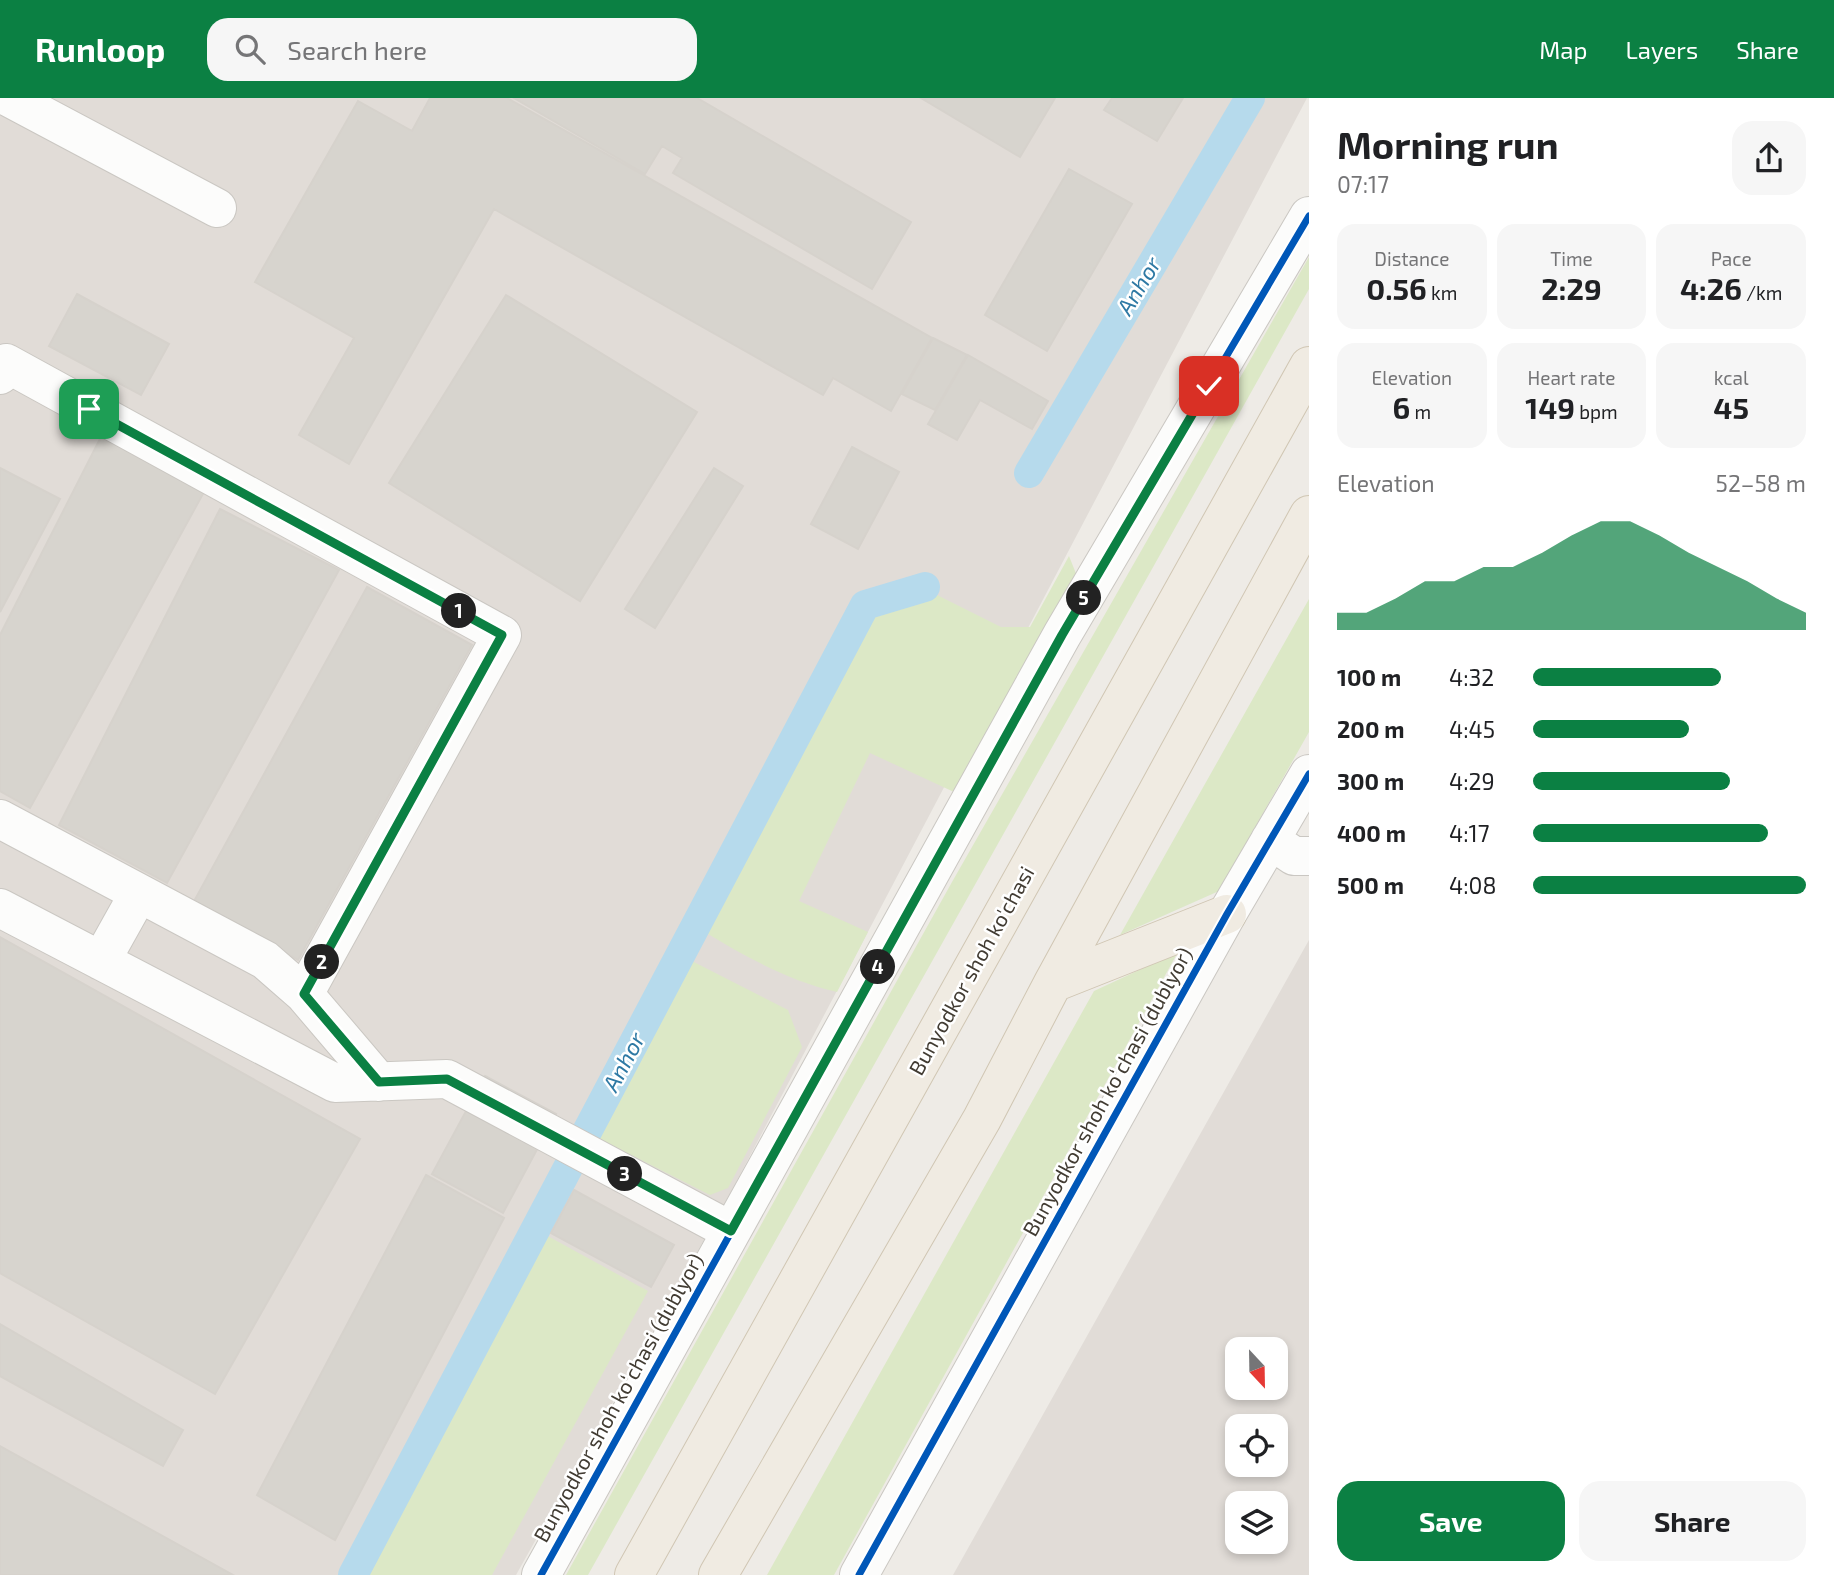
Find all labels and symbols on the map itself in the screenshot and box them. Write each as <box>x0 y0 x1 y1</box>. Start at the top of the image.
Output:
water label: Anhor <box>1109 251 1167 321</box>
pin <box>1179 356 1239 416</box>
pin <box>59 379 119 439</box>
pin: 5 <box>1066 580 1102 616</box>
pin: 1 <box>442 594 476 628</box>
street label: Bunyodkor shoh ko'chasi <box>903 862 1038 1079</box>
street label: Bunyodkor shoh koʻchasi (dublyor) <box>1017 942 1197 1240</box>
pin: 2 <box>304 944 340 980</box>
pin: 4 <box>860 950 896 984</box>
water label: Anhor <box>596 1026 651 1097</box>
pin: 3 <box>608 1156 642 1192</box>
street label: Bunyodkor shoh koʻchasi (dublyor) <box>528 1248 708 1546</box>
north arrow <box>1225 1337 1288 1400</box>

